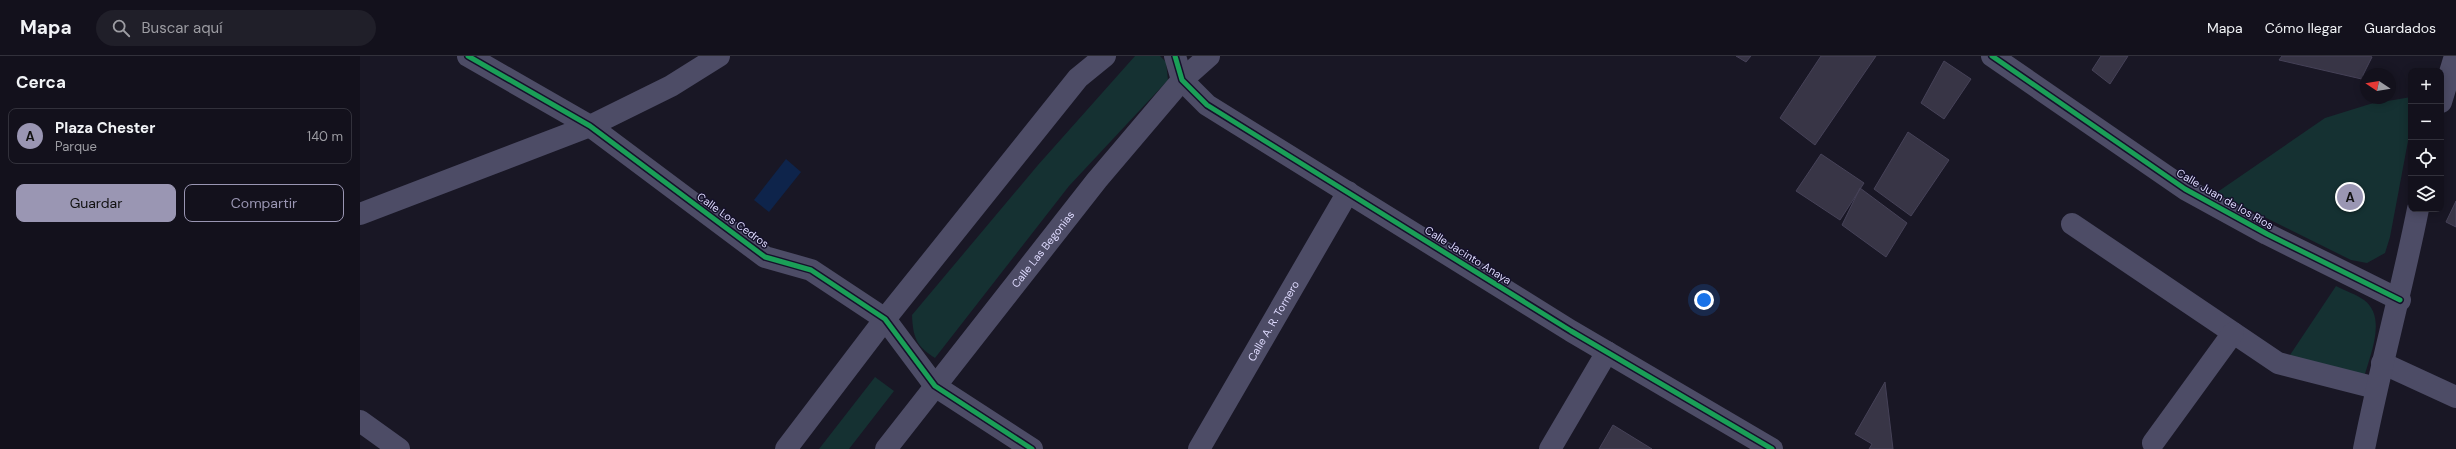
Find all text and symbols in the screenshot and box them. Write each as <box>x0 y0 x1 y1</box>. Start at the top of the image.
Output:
search box <box>96 10 376 46</box>
text: Mapa <box>20 15 72 40</box>
icon: search <box>110 17 132 39</box>
text: Buscar aquí <box>142 18 223 38</box>
text: Mapa <box>2207 19 2243 37</box>
text: Cómo llegar <box>2265 19 2342 37</box>
text: Guardados <box>2364 19 2436 37</box>
north arrow <box>2360 68 2396 104</box>
map controls <box>2408 68 2444 212</box>
button: + <box>2408 68 2444 104</box>
text: Cerca <box>16 71 66 93</box>
button: − <box>2408 104 2444 140</box>
text: Plaza Chester <box>55 118 155 138</box>
text: A <box>25 128 35 145</box>
text: 140 m <box>307 128 343 145</box>
text: Parque <box>55 138 97 155</box>
button: locate <box>2408 140 2444 176</box>
street label: Calle Juan de los Ríos <box>2174 166 2276 232</box>
button: layers <box>2408 176 2444 212</box>
pin: A <box>2337 182 2363 212</box>
button: Guardar <box>16 184 176 222</box>
button: Compartir <box>184 184 344 222</box>
street label: Calle Los Cedros <box>694 189 772 251</box>
street label: Calle Las Begonias <box>1008 208 1077 290</box>
street label: Calle Jacinto Anaya <box>1422 223 1514 287</box>
street label: Calle A. R. Tornero <box>1244 278 1302 364</box>
your location <box>1694 290 1714 310</box>

